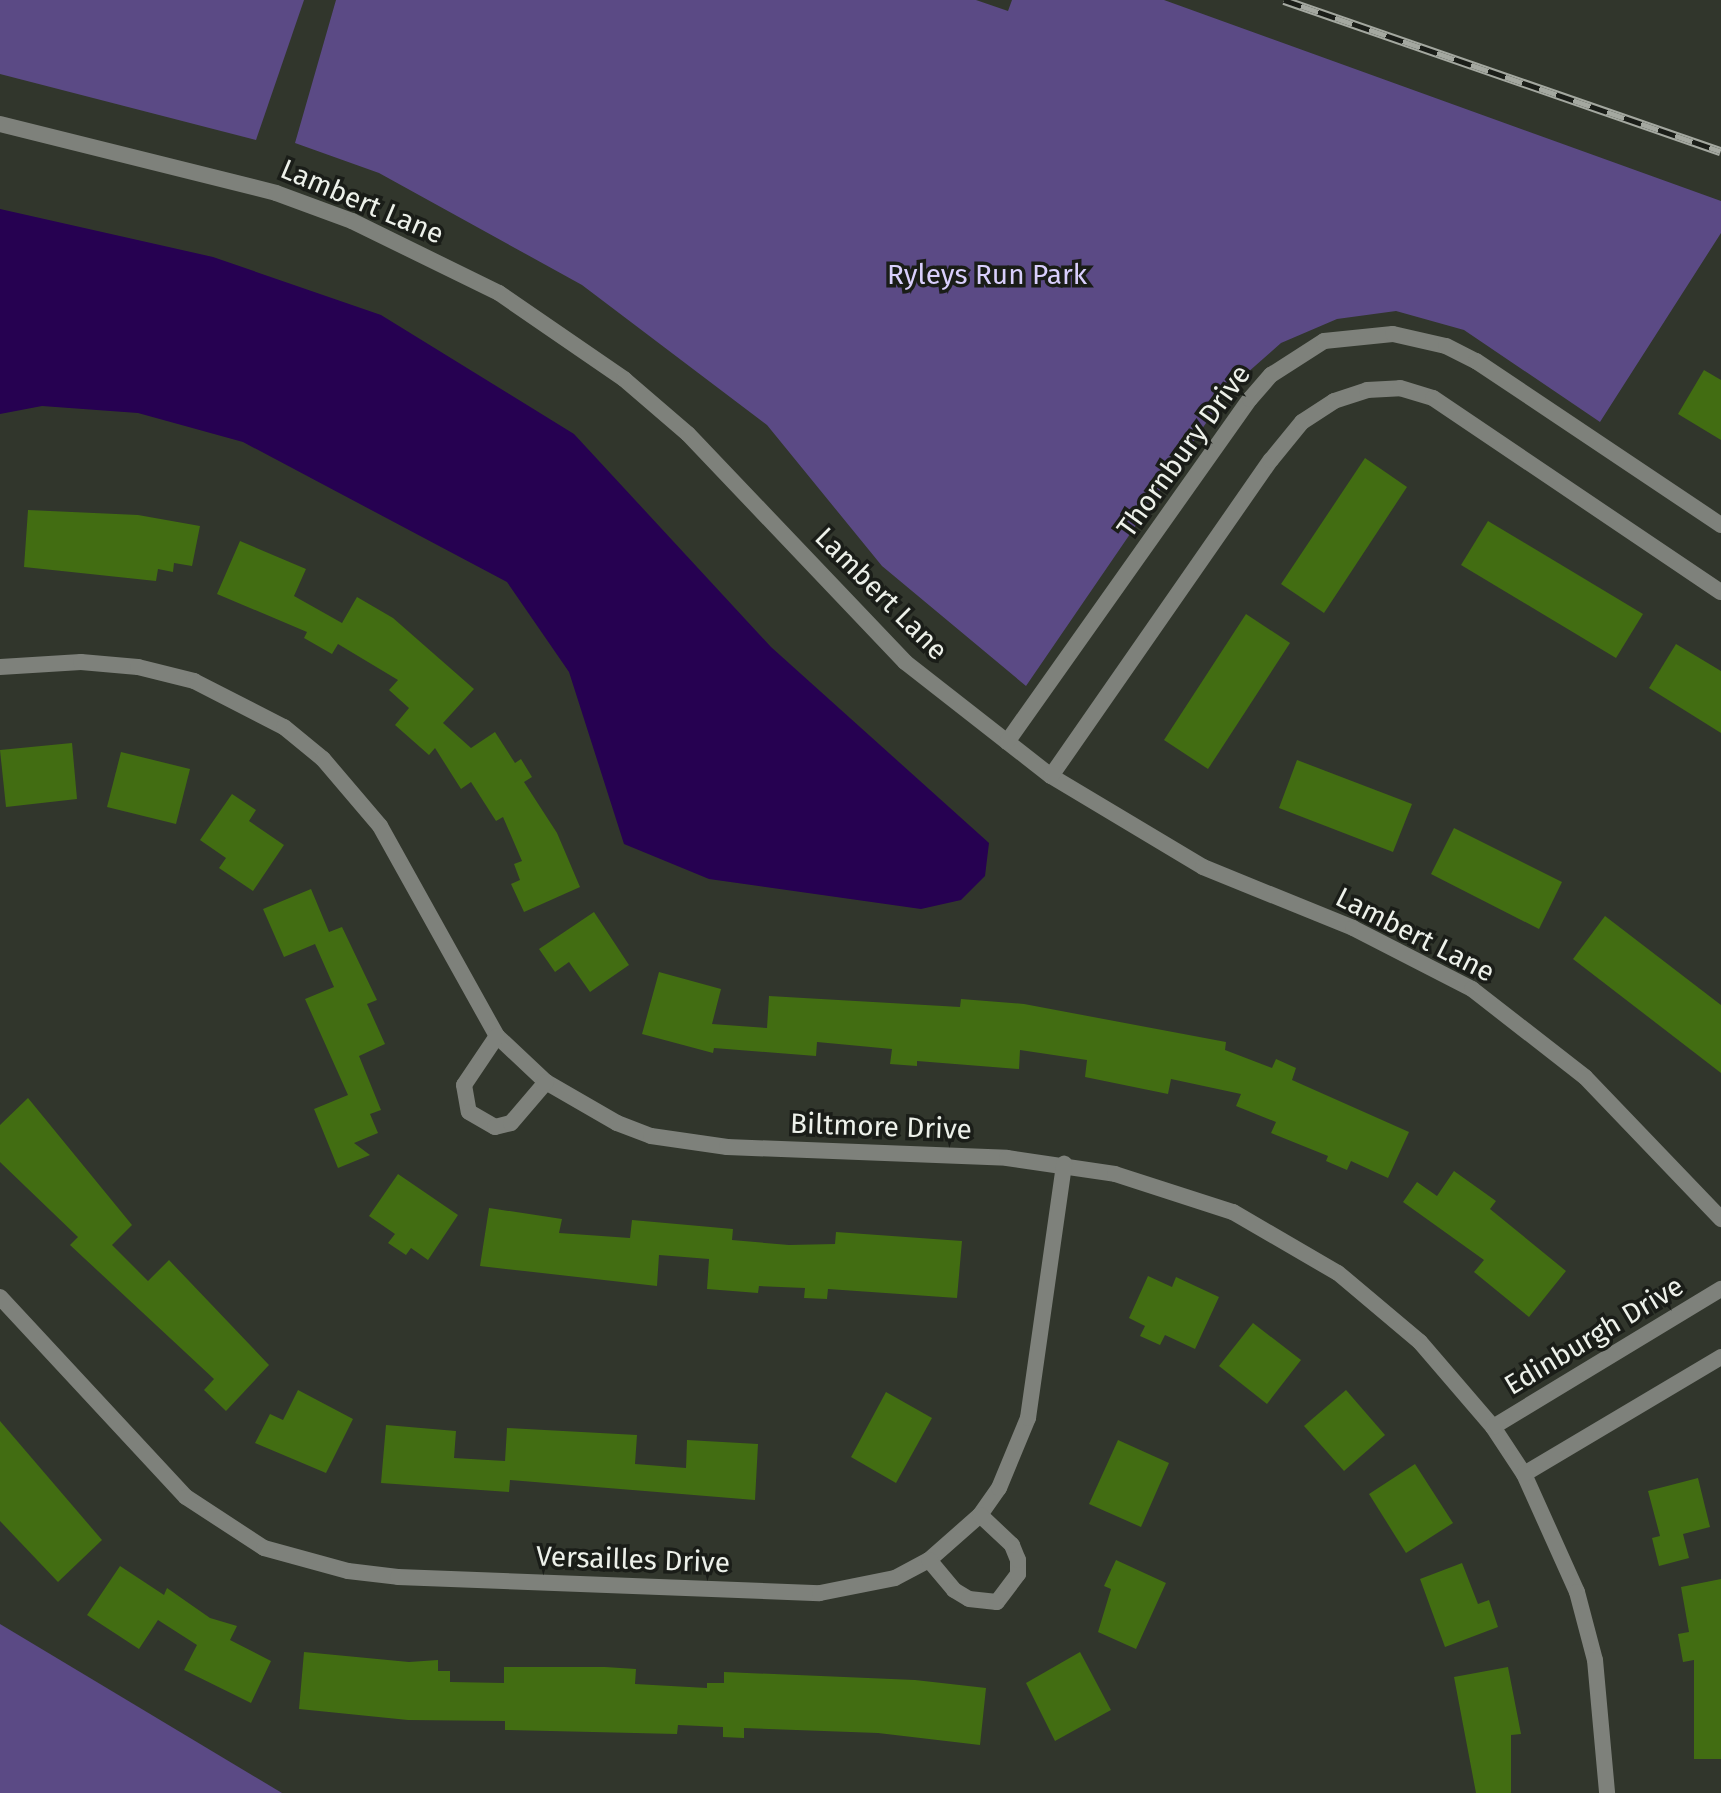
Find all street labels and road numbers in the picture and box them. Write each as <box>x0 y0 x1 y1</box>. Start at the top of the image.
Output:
street label: Lambert Lane <box>275 153 449 251</box>
street label: Thornbury Drive <box>1110 358 1258 544</box>
street label: Lambert Lane <box>808 521 954 667</box>
street label: Lambert Lane <box>1330 881 1500 989</box>
street label: Biltmore Drive <box>790 1107 972 1147</box>
street label: Edinburgh Drive <box>1498 1269 1690 1403</box>
street label: Versailles Drive <box>535 1540 731 1580</box>

